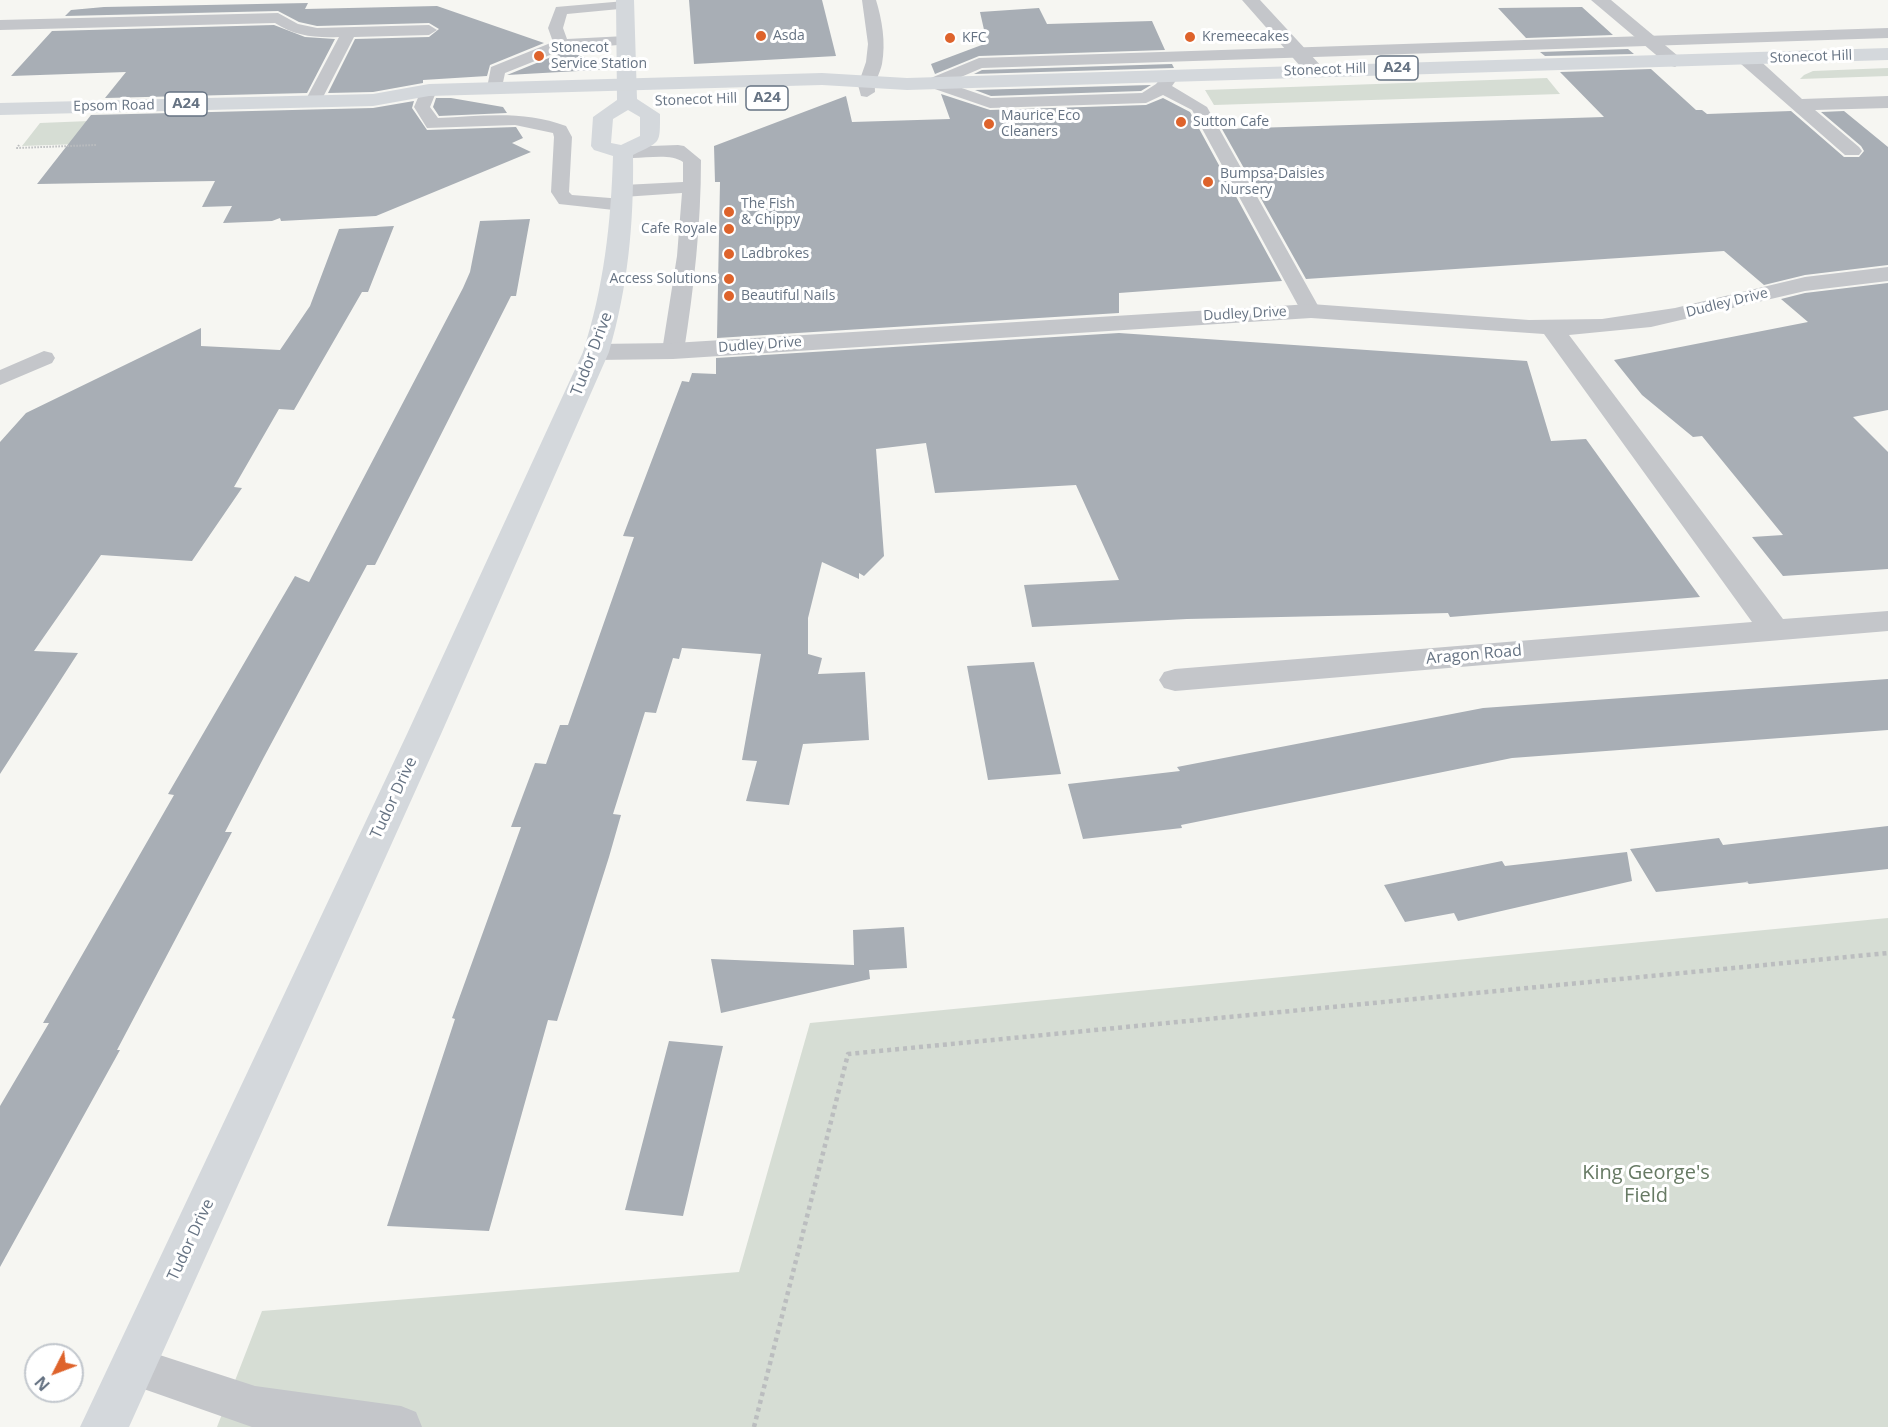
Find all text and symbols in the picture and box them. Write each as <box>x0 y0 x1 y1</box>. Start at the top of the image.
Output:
place label: Asda <box>773 28 805 44</box>
marker: Asda <box>754 29 768 43</box>
place label: Kremeecakes <box>1202 29 1289 45</box>
place label: KFC <box>962 30 987 46</box>
marker: Kremeecakes <box>1183 30 1197 44</box>
marker: KFC <box>943 31 957 45</box>
place label: Stonecot Service Station <box>551 40 647 72</box>
street label: Stonecot Hill <box>1770 47 1852 67</box>
marker: Stonecot Service Station <box>532 49 546 63</box>
road number: A24 <box>1376 56 1418 80</box>
street label: Stonecot Hill <box>1284 60 1366 80</box>
road number: A24 <box>746 86 788 110</box>
street label: Stonecot Hill <box>655 90 737 110</box>
road number: A24 <box>165 92 207 116</box>
street label: Epsom Road <box>73 97 155 115</box>
place label: Maurice Eco Cleaners <box>1001 108 1080 140</box>
place label: Sutton Cafe <box>1193 114 1269 130</box>
marker: Sutton Cafe <box>1174 115 1188 129</box>
marker: Maurice Eco Cleaners <box>982 117 996 131</box>
place label: Bumpsa-Daisies Nursery <box>1220 166 1324 198</box>
marker: Bumpsa-Daisies Nursery <box>1201 175 1215 189</box>
place label: The Fish & Chippy <box>741 196 800 228</box>
marker: The Fish & Chippy <box>722 205 736 219</box>
place label: Cafe Royale <box>641 221 717 237</box>
marker: Cafe Royale <box>722 222 736 236</box>
place label: Ladbrokes <box>741 246 809 262</box>
marker: Ladbrokes <box>722 247 736 261</box>
place label: Access Solutions <box>609 271 717 287</box>
marker: Access Solutions <box>722 272 736 286</box>
street label: Dudley Drive <box>1684 285 1770 321</box>
place label: Beautiful Nails <box>741 288 835 304</box>
marker: Beautiful Nails <box>722 289 736 303</box>
street label: Dudley Drive <box>1203 303 1287 325</box>
street label: Tudor Drive <box>567 310 617 398</box>
street label: Dudley Drive <box>718 334 802 356</box>
street label: Aragon Road <box>1425 641 1523 669</box>
street label: Tudor Drive <box>367 754 421 842</box>
park label: King George's Field <box>1582 1161 1710 1208</box>
street label: Tudor Drive <box>164 1196 218 1284</box>
north arrow <box>24 1343 84 1403</box>
text: N <box>30 1372 55 1396</box>

